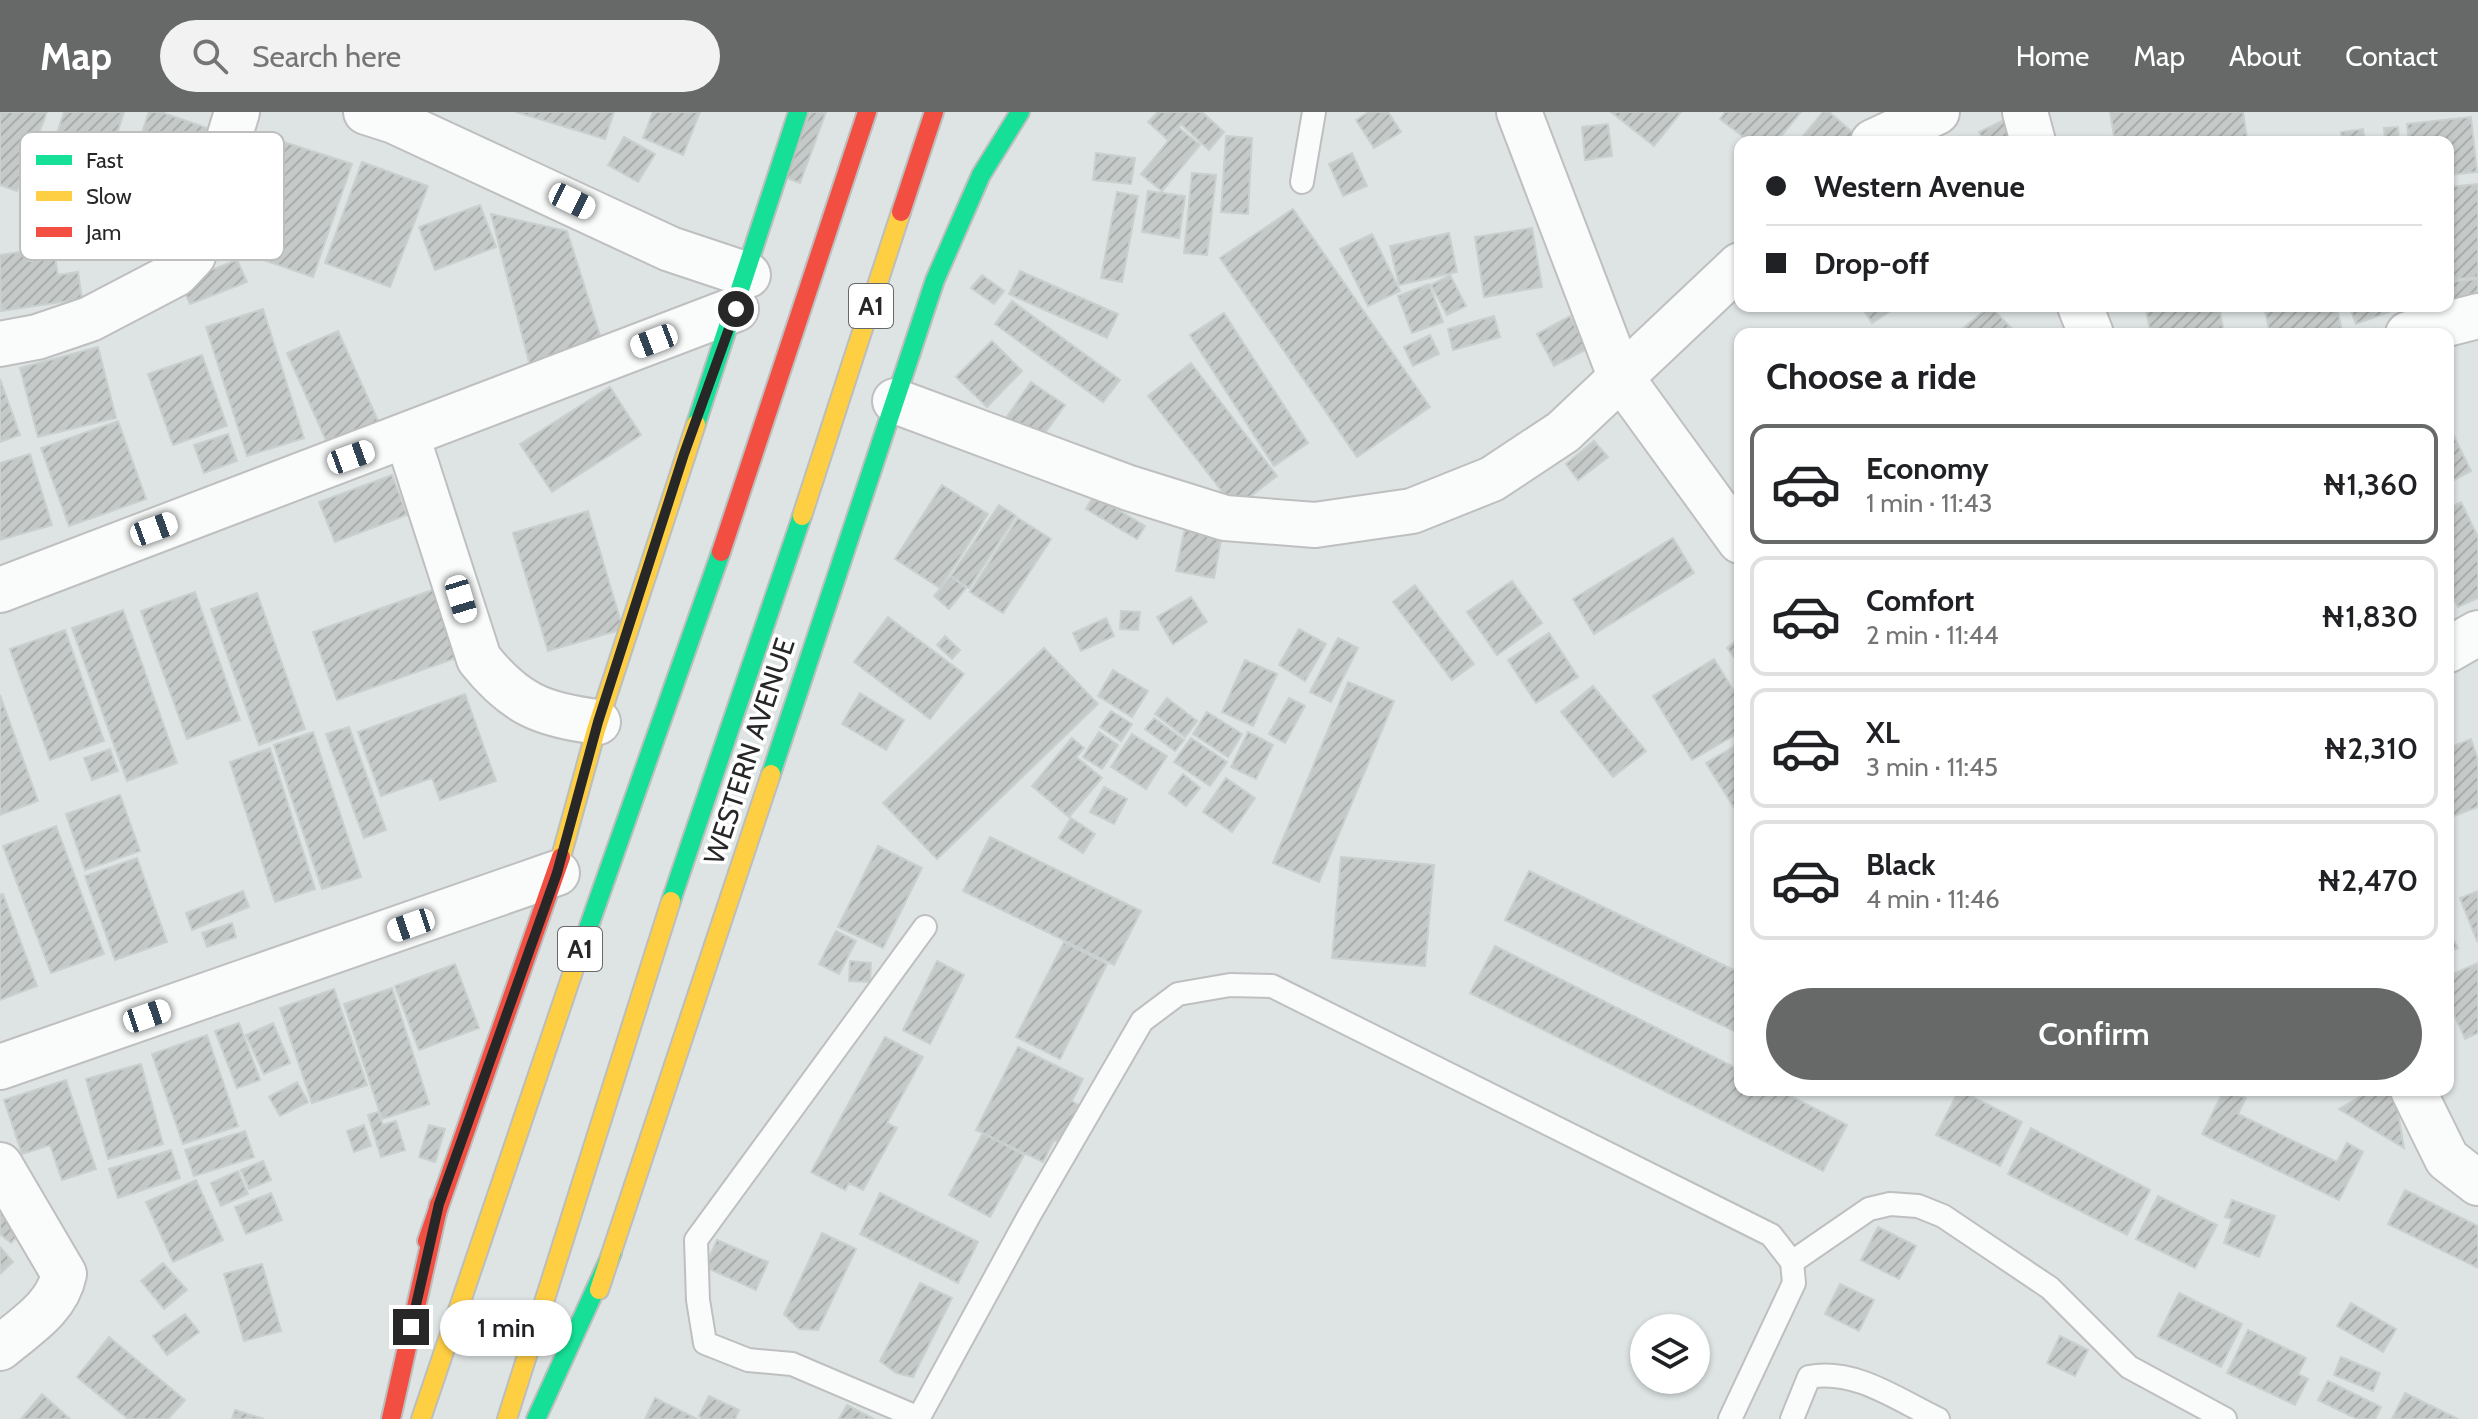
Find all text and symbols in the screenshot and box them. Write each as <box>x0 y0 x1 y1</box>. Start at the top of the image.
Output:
search box <box>160 20 720 92</box>
text: Map <box>40 33 112 80</box>
icon: search <box>188 34 232 78</box>
text: Search here <box>252 38 401 75</box>
text: Home <box>2016 39 2089 73</box>
text: Map <box>2133 39 2185 73</box>
text: About <box>2229 39 2301 73</box>
text: Contact <box>2345 39 2438 73</box>
legend <box>20 132 284 260</box>
text: Fast <box>86 147 124 174</box>
text: Western Avenue <box>1814 168 2025 205</box>
car <box>545 180 599 222</box>
text: Slow <box>86 183 132 210</box>
text: Jam <box>85 219 121 246</box>
text: Drop-off <box>1814 245 1929 282</box>
road number: A1 <box>849 284 893 328</box>
route start <box>718 291 754 327</box>
car <box>627 321 681 361</box>
text: Choose a ride <box>1766 354 1976 398</box>
car <box>324 438 378 476</box>
icon: car <box>1770 448 1842 520</box>
text: Economy <box>1866 450 1989 487</box>
text: ₦1,360 <box>2322 466 2418 503</box>
text: 1 min · 11:43 <box>1866 487 1993 519</box>
car <box>127 510 181 548</box>
car <box>443 573 479 625</box>
icon: car <box>1770 580 1842 652</box>
text: Comfort <box>1866 582 1974 619</box>
text: ₦1,830 <box>2321 598 2418 635</box>
text: 2 min · 11:44 <box>1866 619 1999 651</box>
street label: WESTERN AVENUE <box>696 634 802 868</box>
icon: car <box>1770 712 1842 784</box>
text: XL <box>1866 714 1900 751</box>
text: ₦2,310 <box>2323 730 2418 767</box>
text: 3 min · 11:45 <box>1866 751 1998 783</box>
icon: car <box>1770 844 1842 916</box>
text: Black <box>1866 846 1936 883</box>
text: ₦2,470 <box>2317 862 2418 899</box>
text: 4 min · 11:46 <box>1866 883 2000 915</box>
car <box>384 906 438 944</box>
road number: A1 <box>558 927 602 971</box>
button: Confirm <box>1766 988 2422 1080</box>
car <box>120 997 174 1035</box>
callout: 1 min <box>439 1299 571 1355</box>
route end <box>393 1309 429 1345</box>
text: 1 min <box>477 1312 535 1344</box>
map controls <box>1630 1314 1710 1394</box>
button: layers <box>1630 1314 1710 1394</box>

